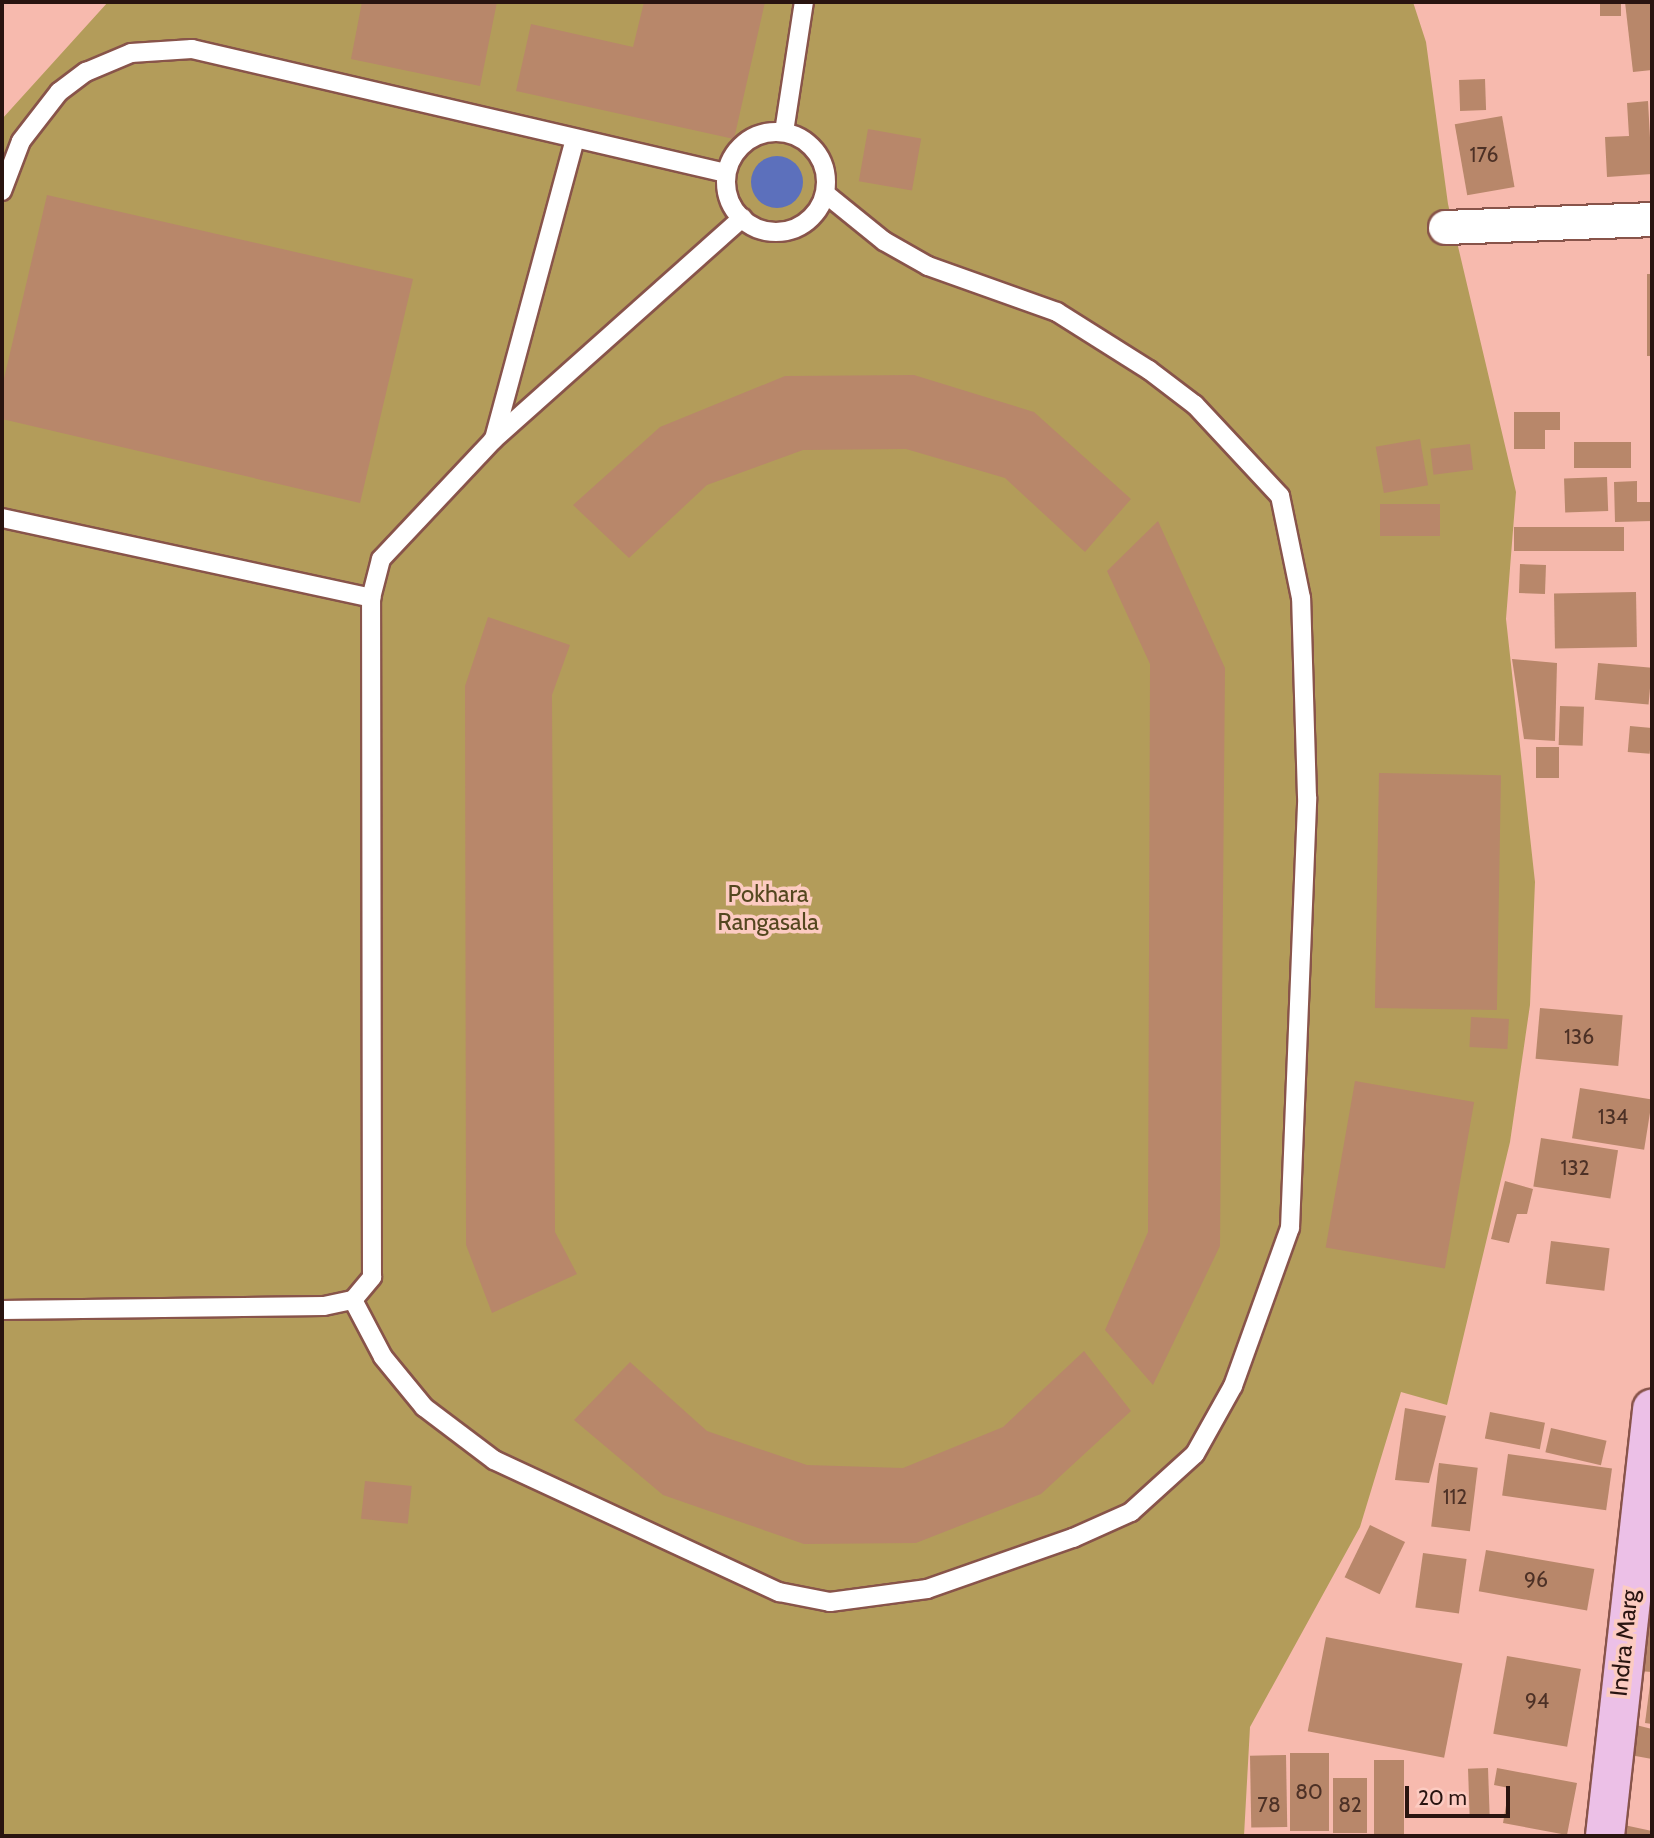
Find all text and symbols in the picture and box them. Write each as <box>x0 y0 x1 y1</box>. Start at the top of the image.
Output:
house number: 176 <box>1470 142 1498 168</box>
park label: Pokhara Rangasala <box>717 880 819 936</box>
house number: 136 <box>1564 1024 1594 1050</box>
house number: 134 <box>1598 1104 1628 1130</box>
house number: 132 <box>1560 1155 1590 1181</box>
house number: 112 <box>1443 1484 1467 1510</box>
house number: 96 <box>1524 1567 1548 1593</box>
street label: Indra Marg <box>1604 1588 1644 1698</box>
house number: 94 <box>1525 1688 1549 1714</box>
scale bar <box>1409 1772 1514 1816</box>
house number: 80 <box>1295 1779 1323 1805</box>
text: 20 m <box>1418 1785 1467 1810</box>
house number: 78 <box>1257 1792 1281 1818</box>
house number: 82 <box>1338 1792 1362 1818</box>

